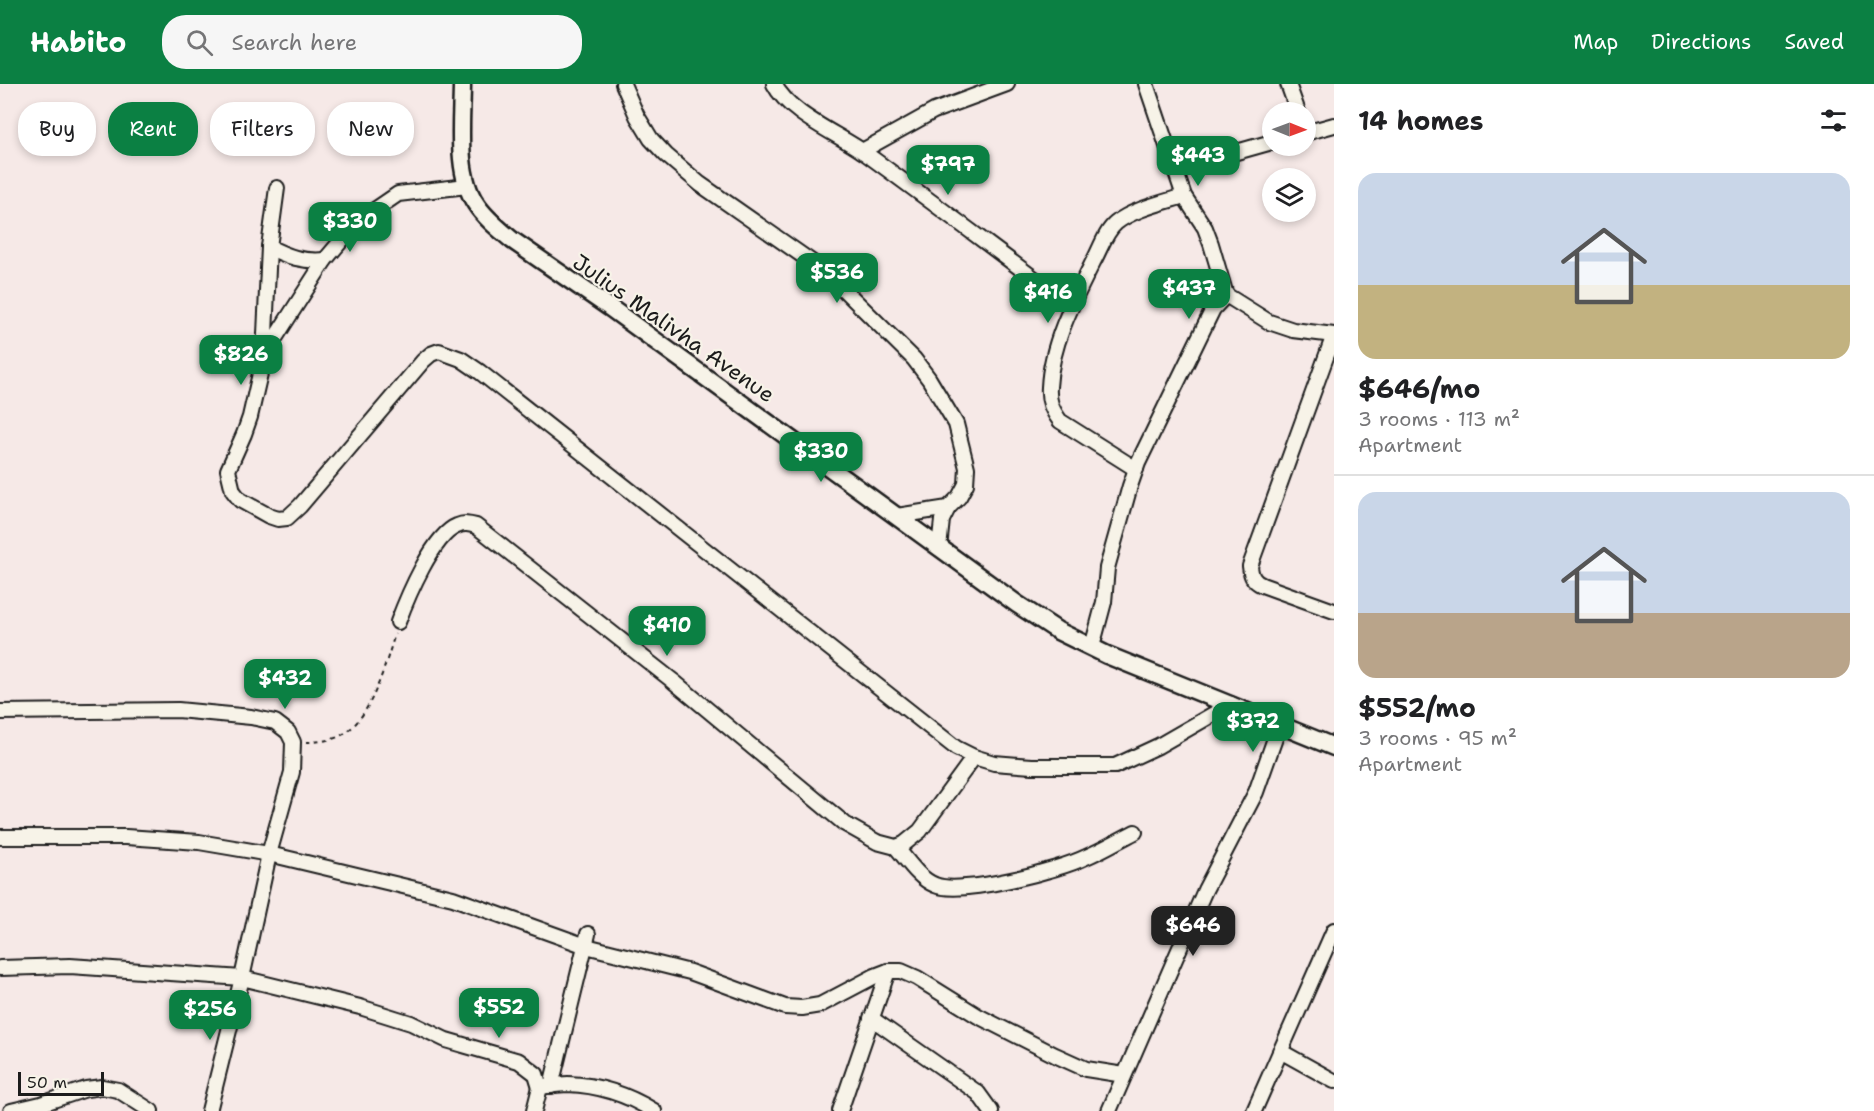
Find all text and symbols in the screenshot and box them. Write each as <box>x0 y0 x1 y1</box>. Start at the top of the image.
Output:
search box <box>162 15 582 69</box>
text: Habito <box>30 23 126 61</box>
icon: search <box>183 26 216 59</box>
text: Search here <box>231 28 357 57</box>
text: Map <box>1573 28 1618 56</box>
text: Directions <box>1651 28 1751 56</box>
text: Saved <box>1784 28 1844 56</box>
chip: Buy <box>18 102 96 156</box>
chip: Rent <box>108 102 198 156</box>
chip: Filters <box>210 102 315 156</box>
chip: New <box>327 102 414 156</box>
north arrow <box>1262 102 1316 156</box>
map controls <box>1262 102 1316 222</box>
text: 14 homes <box>1358 103 1484 138</box>
icon: filters <box>1817 104 1850 137</box>
pin: $443 <box>1162 136 1234 187</box>
text: $443 <box>1171 142 1225 168</box>
pin: $797 <box>912 145 984 196</box>
text: $797 <box>921 151 975 177</box>
button: layers <box>1262 168 1316 222</box>
pin: $330 <box>314 202 386 253</box>
text: $330 <box>322 208 378 234</box>
icon: home <box>1550 212 1658 320</box>
street label: Julius Malivha Avenue <box>567 248 780 409</box>
pin: $536 <box>801 253 873 304</box>
text: $536 <box>810 259 864 285</box>
pin: $437 <box>1153 269 1225 320</box>
pin: $416 <box>1012 273 1084 324</box>
text: $437 <box>1162 275 1216 301</box>
text: $416 <box>1024 279 1072 305</box>
pin: $826 <box>205 335 277 386</box>
text: $826 <box>213 341 269 367</box>
text: $646/mo <box>1358 371 1480 406</box>
text: 3 rooms · 113 m² <box>1358 406 1520 432</box>
pin: $330 <box>785 432 857 483</box>
text: Apartment <box>1358 432 1462 458</box>
text: $330 <box>793 438 849 464</box>
icon: home <box>1550 531 1658 639</box>
pin: $410 <box>631 606 703 657</box>
text: $410 <box>643 612 691 638</box>
pin: $432 <box>249 659 321 710</box>
text: $432 <box>258 665 312 691</box>
text: $552/mo <box>1358 690 1476 725</box>
pin: $372 <box>1217 702 1289 753</box>
text: $372 <box>1226 708 1280 734</box>
text: 3 rooms · 95 m² <box>1358 725 1517 751</box>
text: Apartment <box>1358 751 1462 777</box>
pin: $646 <box>1157 906 1229 957</box>
text: $646 <box>1165 912 1221 938</box>
pin: $552 <box>463 988 535 1039</box>
pin: $256 <box>174 990 246 1041</box>
text: $552 <box>473 994 525 1020</box>
text: $256 <box>183 996 237 1022</box>
scale bar <box>18 1069 104 1096</box>
text: 50 m <box>27 1072 67 1093</box>

